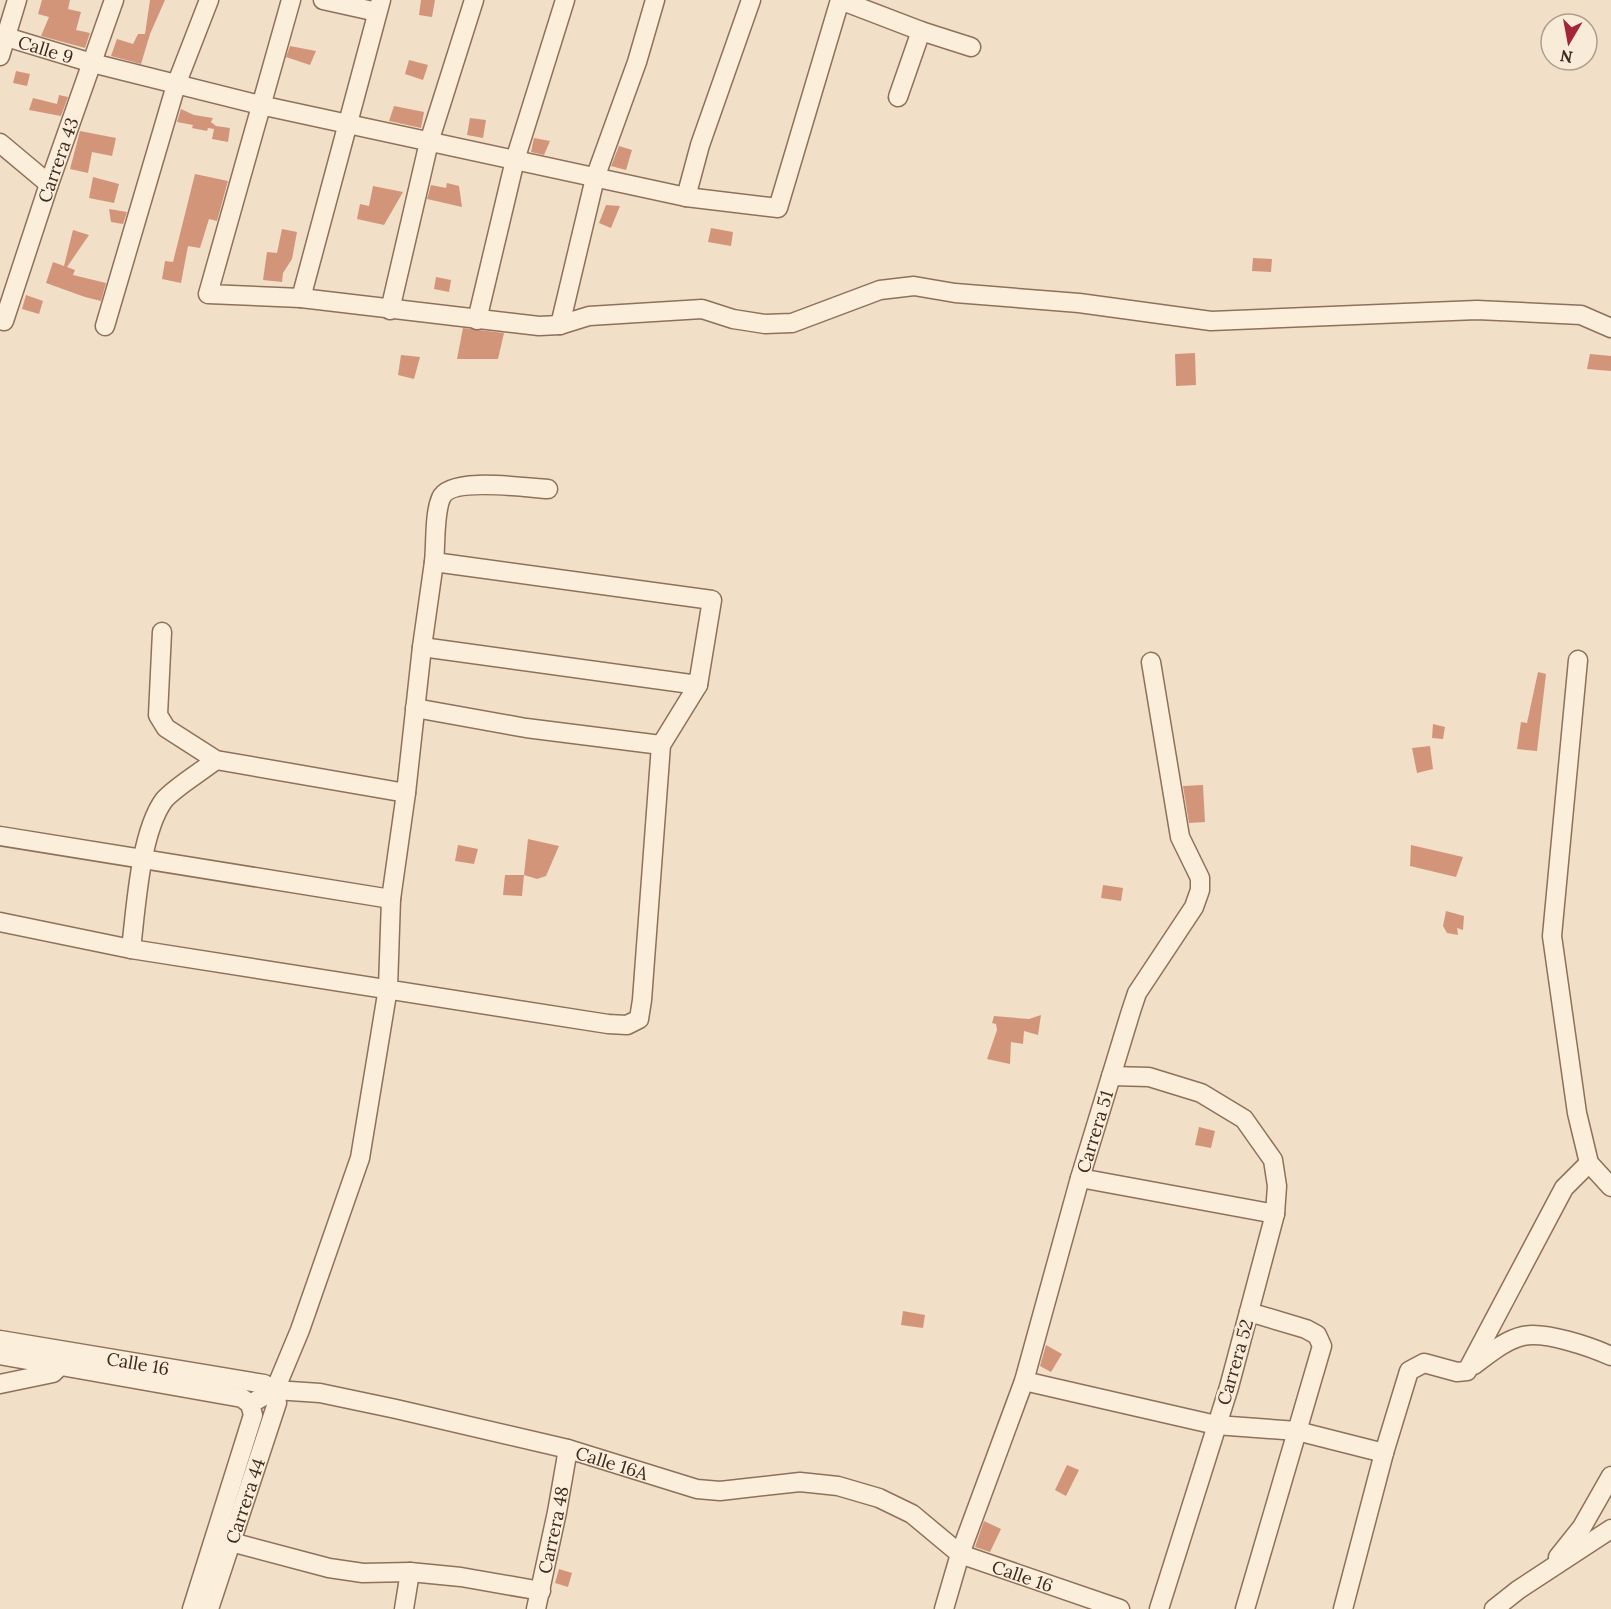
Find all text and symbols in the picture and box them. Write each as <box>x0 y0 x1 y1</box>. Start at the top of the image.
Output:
north arrow <box>1539 12 1599 72</box>
street label: Calle 9 <box>15 30 76 68</box>
text: N <box>1559 46 1574 68</box>
street label: Carrera 43 <box>32 114 83 205</box>
street label: Carrera 51 <box>1071 1087 1118 1176</box>
street label: Carrera 52 <box>1212 1316 1258 1408</box>
street label: Calle 16 <box>105 1346 171 1380</box>
street label: Calle 16A <box>573 1441 652 1485</box>
street label: Carrera 44 <box>220 1455 270 1546</box>
street label: Carrera 48 <box>533 1484 573 1576</box>
street label: Calle 16 <box>989 1554 1056 1597</box>

